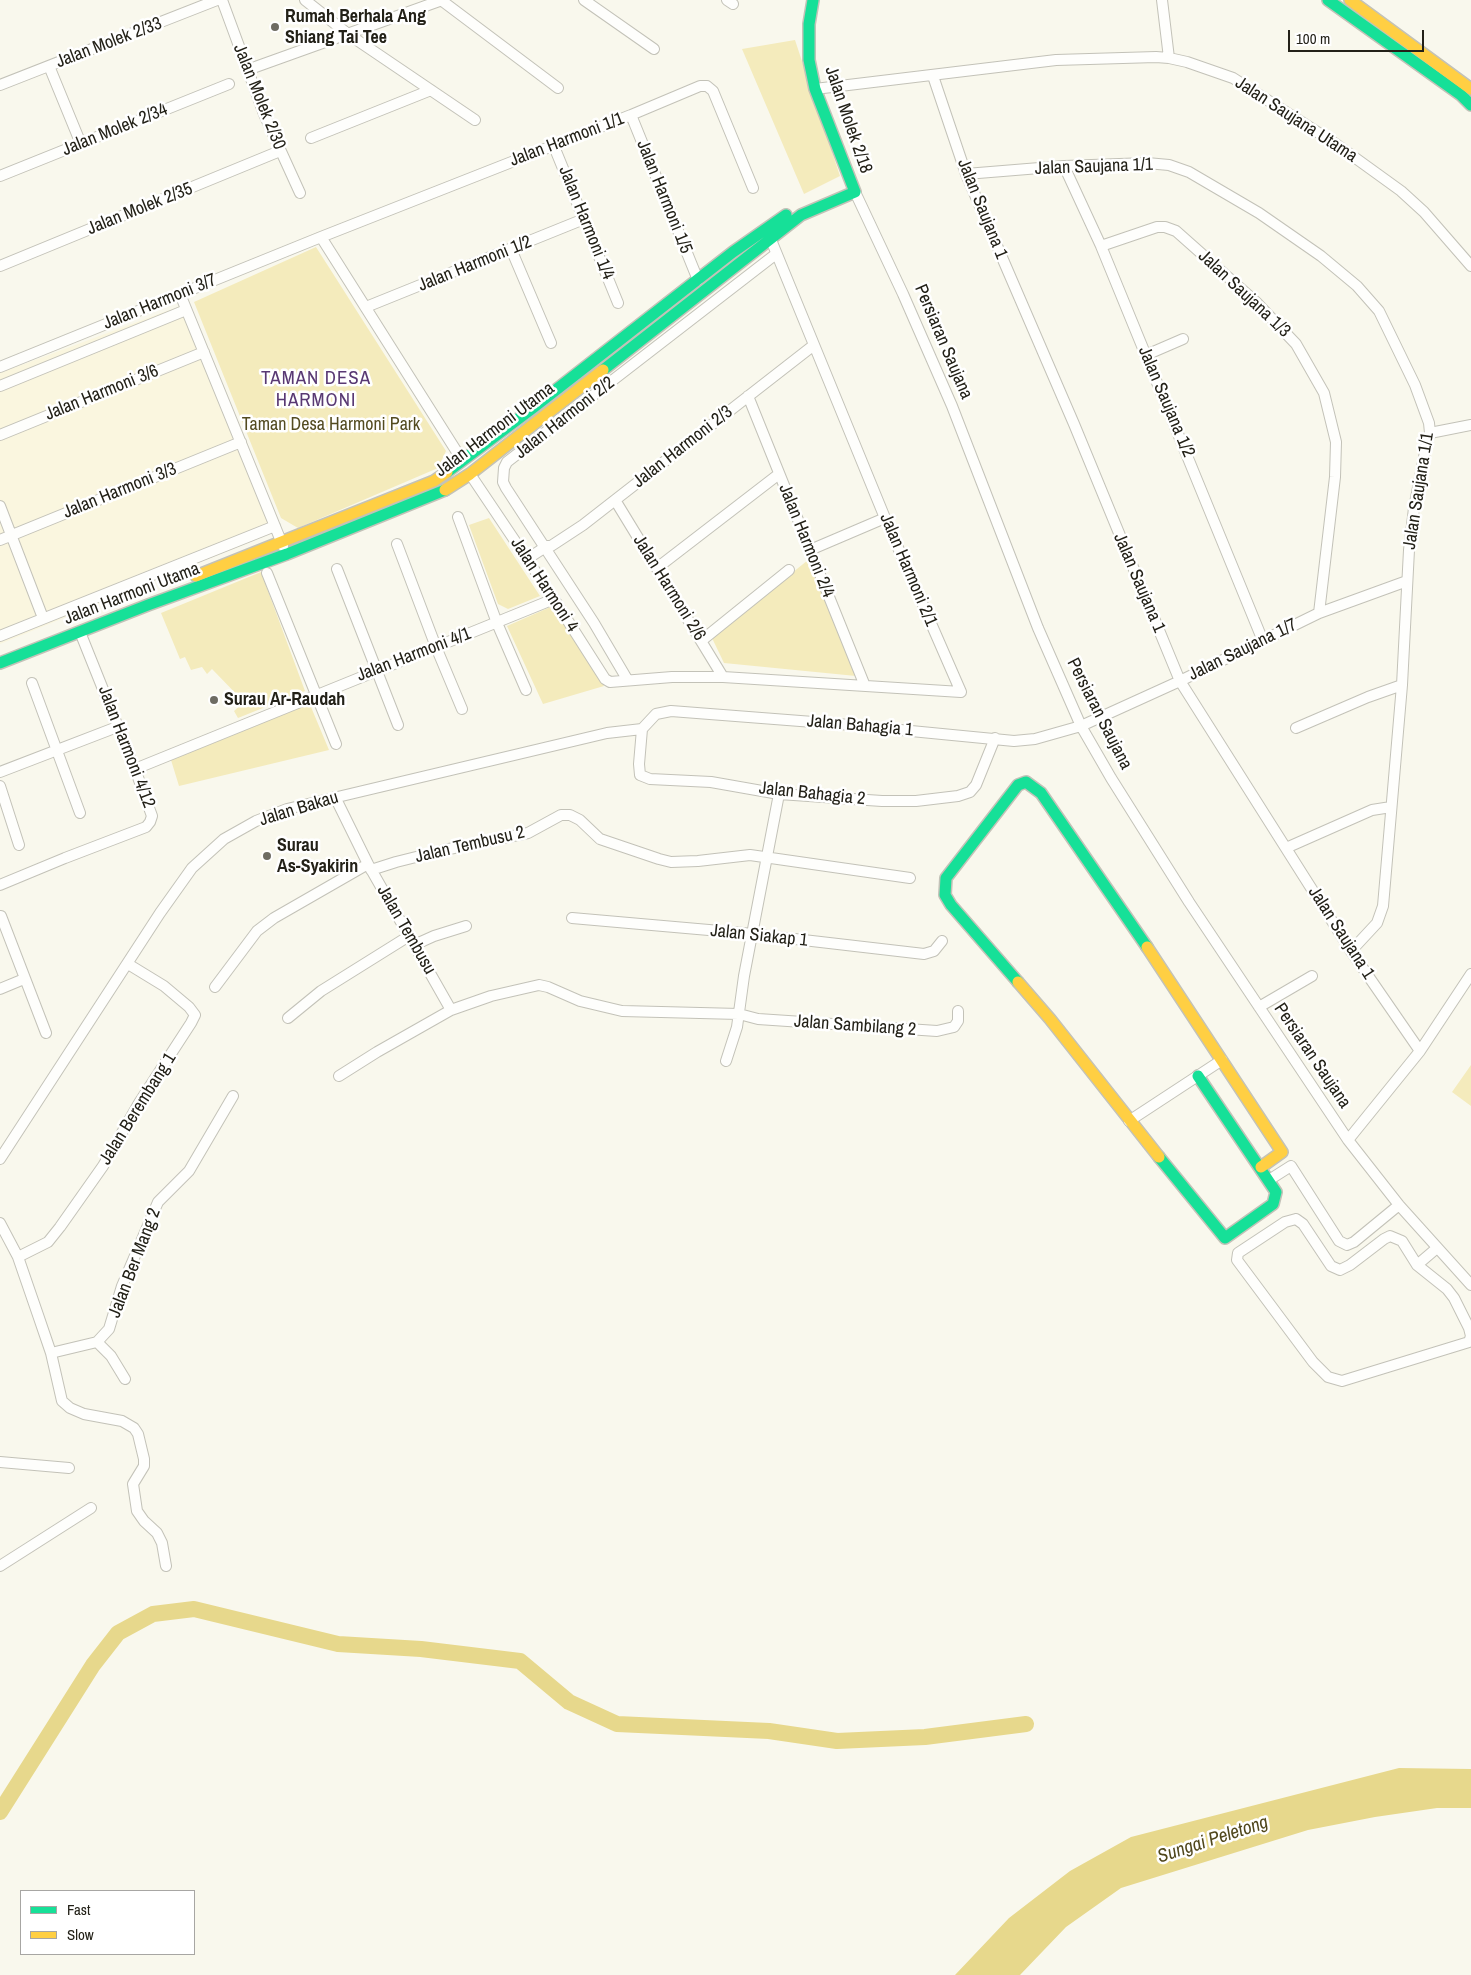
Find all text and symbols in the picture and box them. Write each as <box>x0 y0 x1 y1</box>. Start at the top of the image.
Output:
place label: Rumah Berhala Ang Shiang Tai Tee <box>285 6 426 48</box>
street label: Jalan Molek 2/33 <box>53 13 165 73</box>
scale bar <box>1291 20 1427 52</box>
marker: Rumah Berhala Ang Shiang Tai Tee <box>269 21 281 33</box>
text: 100 m <box>1296 28 1330 49</box>
street label: Jalan Molek 2/30 <box>228 41 290 153</box>
street label: Jalan Molek 2/18 <box>820 64 876 176</box>
street label: Jalan Saujana Utama <box>1231 73 1361 167</box>
street label: Jalan Molek 2/34 <box>59 99 171 161</box>
street label: Jalan Harmoni 1/1 <box>507 108 627 172</box>
street label: Jalan Harmoni 1/5 <box>631 137 697 257</box>
street label: Jalan Saujana 1/1 <box>1035 154 1153 180</box>
street label: Jalan Saujana 1 <box>952 156 1012 262</box>
street label: Jalan Harmoni 1/4 <box>553 163 619 283</box>
street label: Jalan Molek 2/35 <box>84 178 196 240</box>
street label: Jalan Harmoni 1/2 <box>415 231 535 297</box>
street label: Jalan Saujana 1/3 <box>1193 246 1295 342</box>
street label: Jalan Harmoni 3/7 <box>100 269 220 335</box>
street label: Persiaran Saujana <box>909 282 977 402</box>
street label: Jalan Saujana 1/2 <box>1133 343 1199 461</box>
street label: Jalan Harmoni 3/6 <box>42 360 162 426</box>
district label: TAMAN DESA HARMONI <box>260 368 372 412</box>
street label: Jalan Harmoni 2/2 <box>511 372 619 464</box>
street label: Jalan Harmoni Utama <box>431 378 559 482</box>
street label: Jalan Harmoni 2/3 <box>629 401 737 493</box>
park label: Taman Desa Harmoni Park <box>242 414 420 436</box>
street label: Jalan Saujana 1/1 <box>1399 431 1439 551</box>
street label: Jalan Harmoni 3/3 <box>60 458 180 524</box>
street label: Jalan Harmoni 2/4 <box>773 481 839 601</box>
street label: Jalan Harmoni 2/1 <box>874 510 942 630</box>
street label: Jalan Saujana 1 <box>1108 530 1170 636</box>
street label: Jalan Harmoni 2/6 <box>628 531 710 645</box>
street label: Jalan Harmoni 4 <box>505 534 583 636</box>
street label: Jalan Harmoni Utama <box>61 558 203 630</box>
street label: Jalan Saujana 1/7 <box>1185 614 1301 686</box>
street label: Jalan Harmoni 4/1 <box>354 623 474 687</box>
street label: Persiaran Saujana <box>1062 655 1136 773</box>
street label: Jalan Harmoni 4/12 <box>93 683 159 811</box>
place label: Surau Ar-Raudah <box>224 689 345 711</box>
marker: Surau Ar-Raudah <box>208 694 220 706</box>
street label: Jalan Bahagia 1 <box>806 711 914 741</box>
street label: Jalan Bahagia 2 <box>758 778 866 810</box>
street label: Jalan Bakau <box>257 787 341 831</box>
street label: Jalan Tembusu 2 <box>413 822 527 868</box>
place label: Surau As-Syakirin <box>277 835 358 878</box>
marker: Surau As-Syakirin <box>261 850 273 862</box>
street label: Jalan Tembusu <box>372 882 440 978</box>
street label: Jalan Saujana 1 <box>1303 883 1379 983</box>
street label: Jalan Siakap 1 <box>709 920 809 952</box>
street label: Persiaran Saujana <box>1269 999 1355 1113</box>
street label: Jalan Sambilang 2 <box>793 1011 917 1041</box>
street label: Jalan Berembang 1 <box>95 1049 181 1169</box>
street label: Jalan Ber Mang 2 <box>104 1205 166 1321</box>
water label: Sungai Peletong <box>1155 1811 1271 1869</box>
legend <box>20 1890 195 1955</box>
text: Fast <box>67 1899 90 1920</box>
text: Slow <box>67 1924 94 1945</box>

